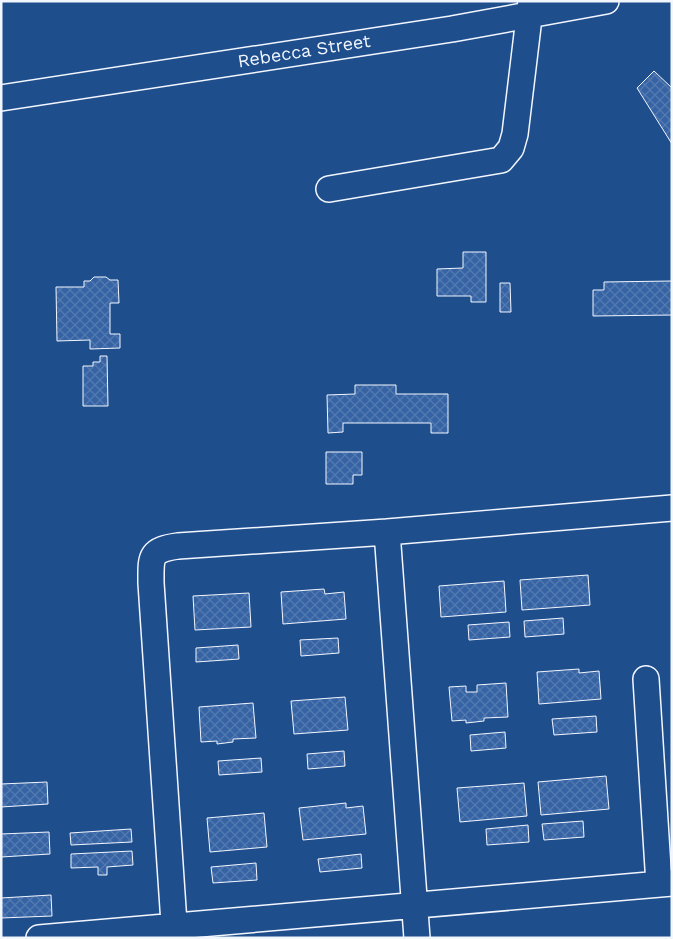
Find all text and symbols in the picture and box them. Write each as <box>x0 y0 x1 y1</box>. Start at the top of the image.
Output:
street label: Rebecca Street <box>236 30 372 71</box>

